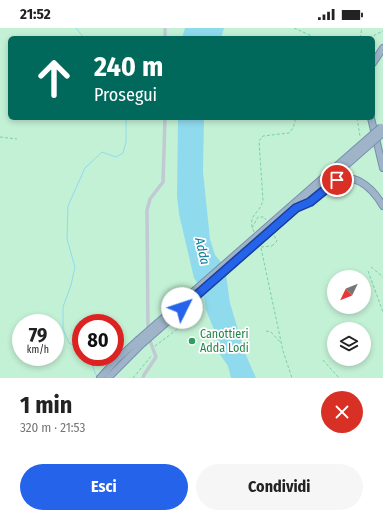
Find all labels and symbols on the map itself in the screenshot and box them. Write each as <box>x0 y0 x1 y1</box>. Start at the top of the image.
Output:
pin <box>320 163 354 197</box>
water label: Adda <box>192 235 213 266</box>
north arrow <box>327 270 371 314</box>
position arrow <box>161 287 203 329</box>
speed limit sign: 80 <box>72 314 124 366</box>
place label: Canottieri Adda Lodi <box>200 327 249 355</box>
marker: Canottieri Adda Lodi <box>187 336 197 346</box>

